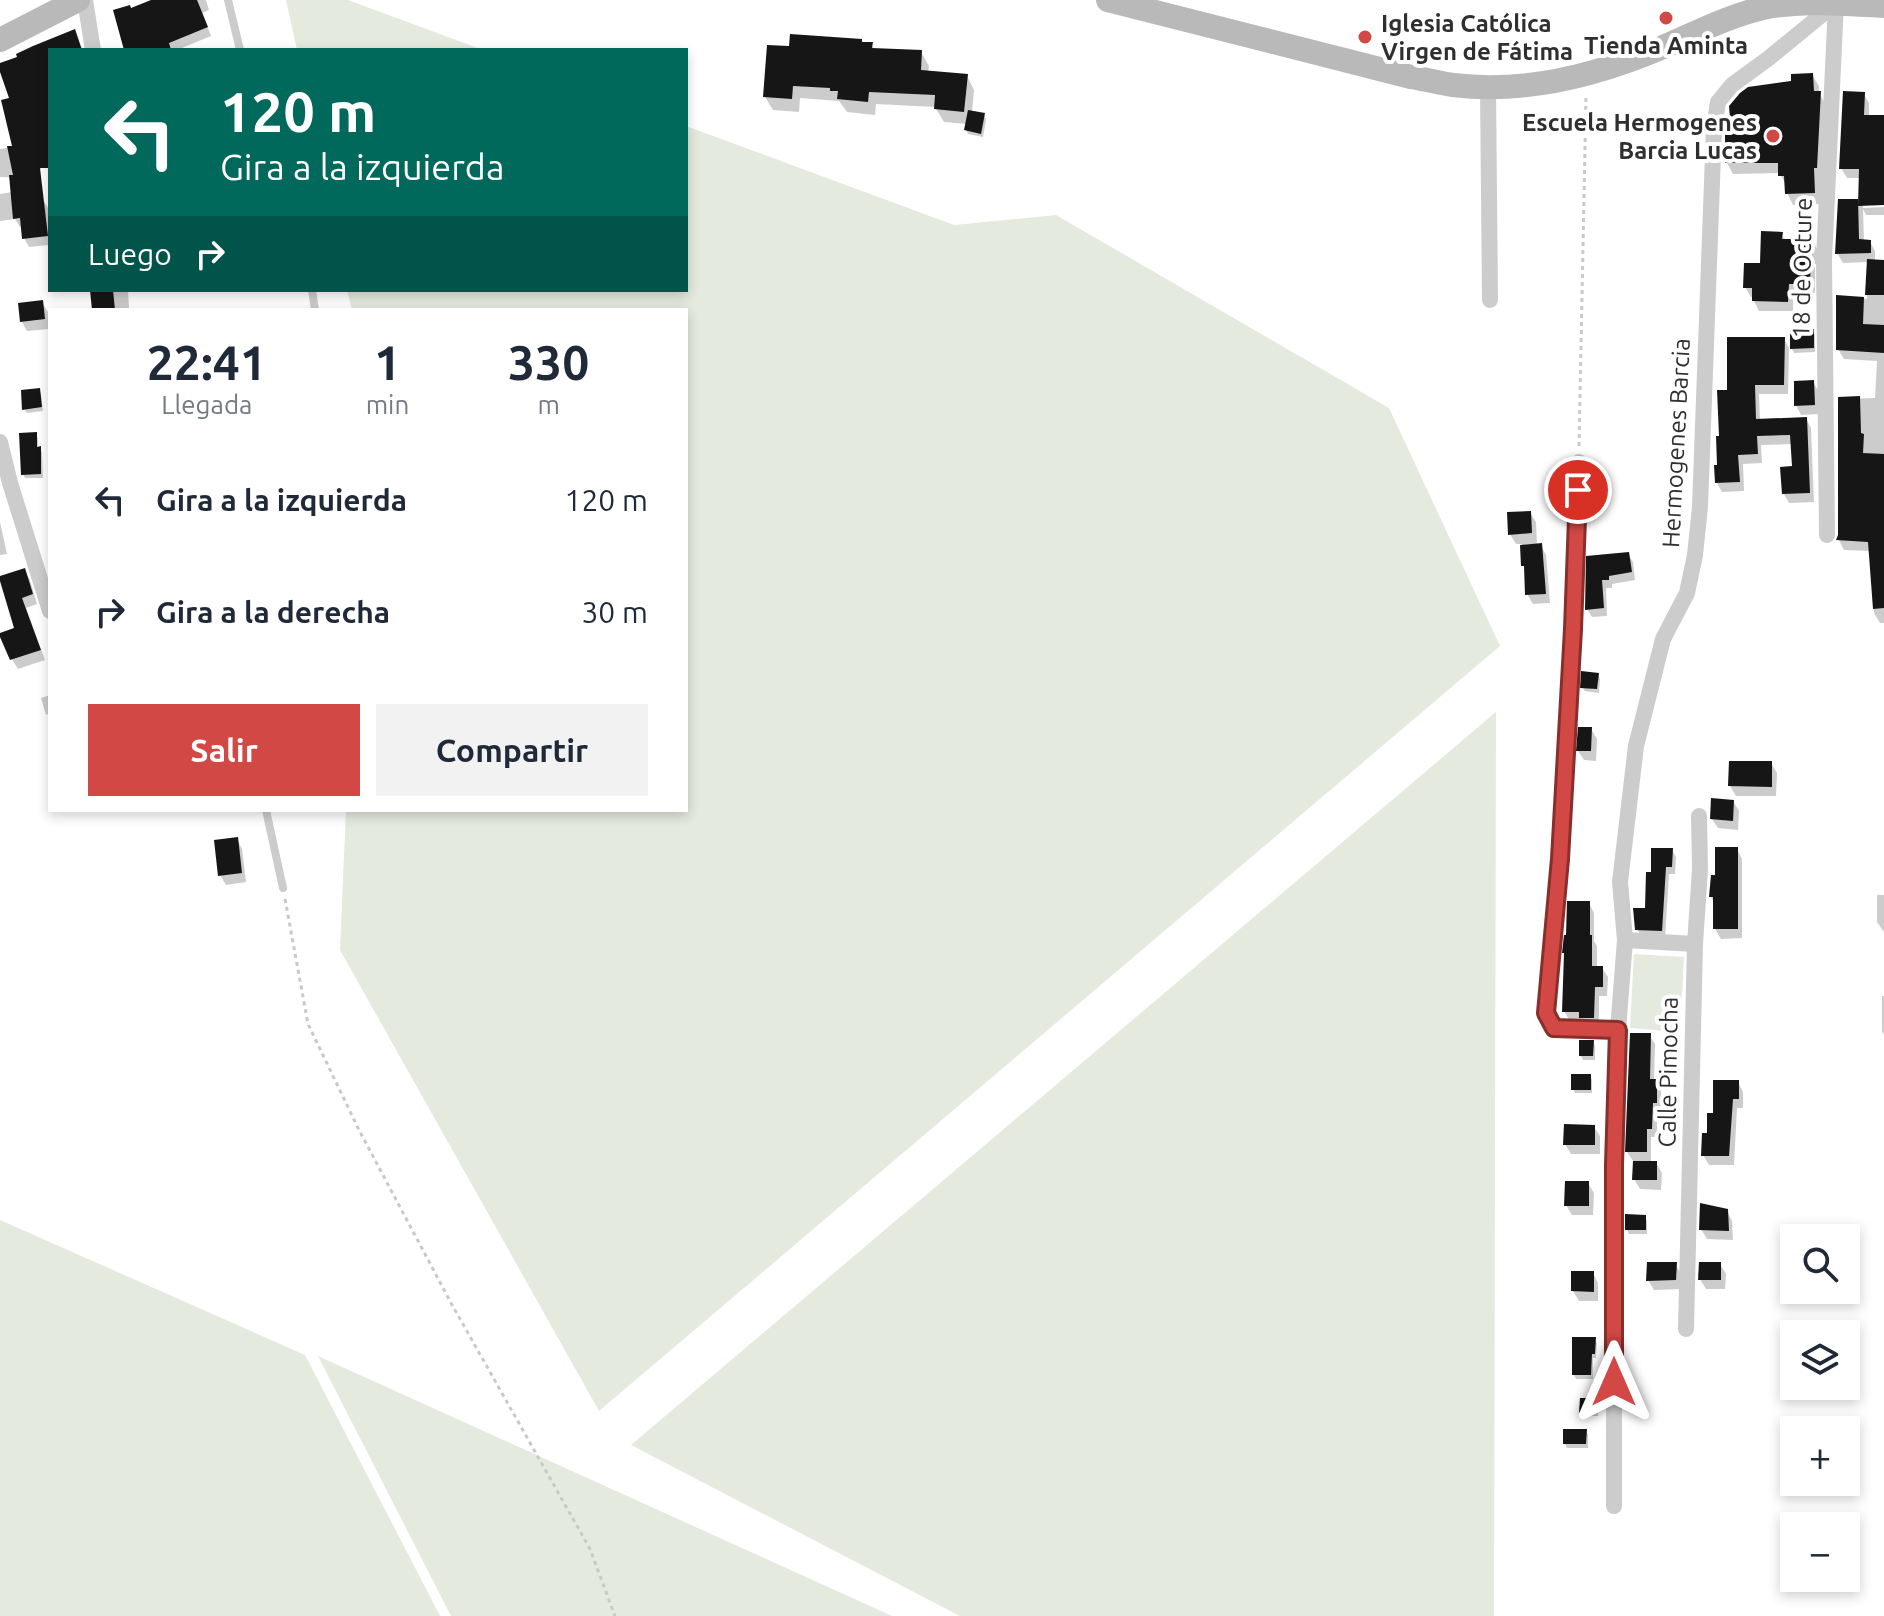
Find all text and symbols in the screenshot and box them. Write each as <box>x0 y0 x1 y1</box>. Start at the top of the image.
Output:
marker: Tienda Aminta <box>1657 9 1675 27</box>
place label: Iglesia Católica Virgen de Fátima <box>1381 10 1573 65</box>
marker: Iglesia Católica Virgen de Fátima <box>1356 28 1374 46</box>
place label: Tienda Aminta <box>1584 32 1748 59</box>
icon: left <box>88 80 192 184</box>
text: 120 m <box>220 80 376 143</box>
place label: Escuela Hermogenes Barcia Lucas <box>1522 109 1757 164</box>
marker: Escuela Hermogenes Barcia Lucas <box>1764 127 1782 145</box>
text: Gira a la izquierda <box>220 146 504 187</box>
street label: 18 de Octure <box>1787 197 1817 339</box>
icon: right <box>188 232 232 276</box>
text: Luego <box>88 237 172 271</box>
text: 22:41 <box>147 335 267 389</box>
text: 1 <box>374 335 401 389</box>
text: 330 <box>508 335 589 389</box>
street label: Hermogenes Barcia <box>1657 338 1695 548</box>
text: Llegada <box>161 390 252 419</box>
text: min <box>366 390 409 419</box>
text: m <box>537 390 560 419</box>
pin <box>1544 456 1612 524</box>
icon: arrive <box>1556 468 1600 512</box>
icon: left <box>88 478 132 522</box>
text: Gira a la izquierda <box>156 483 407 517</box>
text: 120 m <box>564 483 648 517</box>
icon: right <box>88 590 132 634</box>
text: Gira a la derecha <box>156 595 390 629</box>
text: 30 m <box>581 595 648 629</box>
button: Salir <box>88 704 360 796</box>
button: Compartir <box>376 704 648 796</box>
street label: Calle Pimocha <box>1653 997 1683 1147</box>
map controls <box>1780 1224 1860 1592</box>
button: search <box>1780 1224 1860 1304</box>
button: layers <box>1780 1320 1860 1400</box>
position arrow <box>1572 1340 1656 1424</box>
button: + <box>1780 1416 1860 1496</box>
button: − <box>1780 1512 1860 1592</box>

